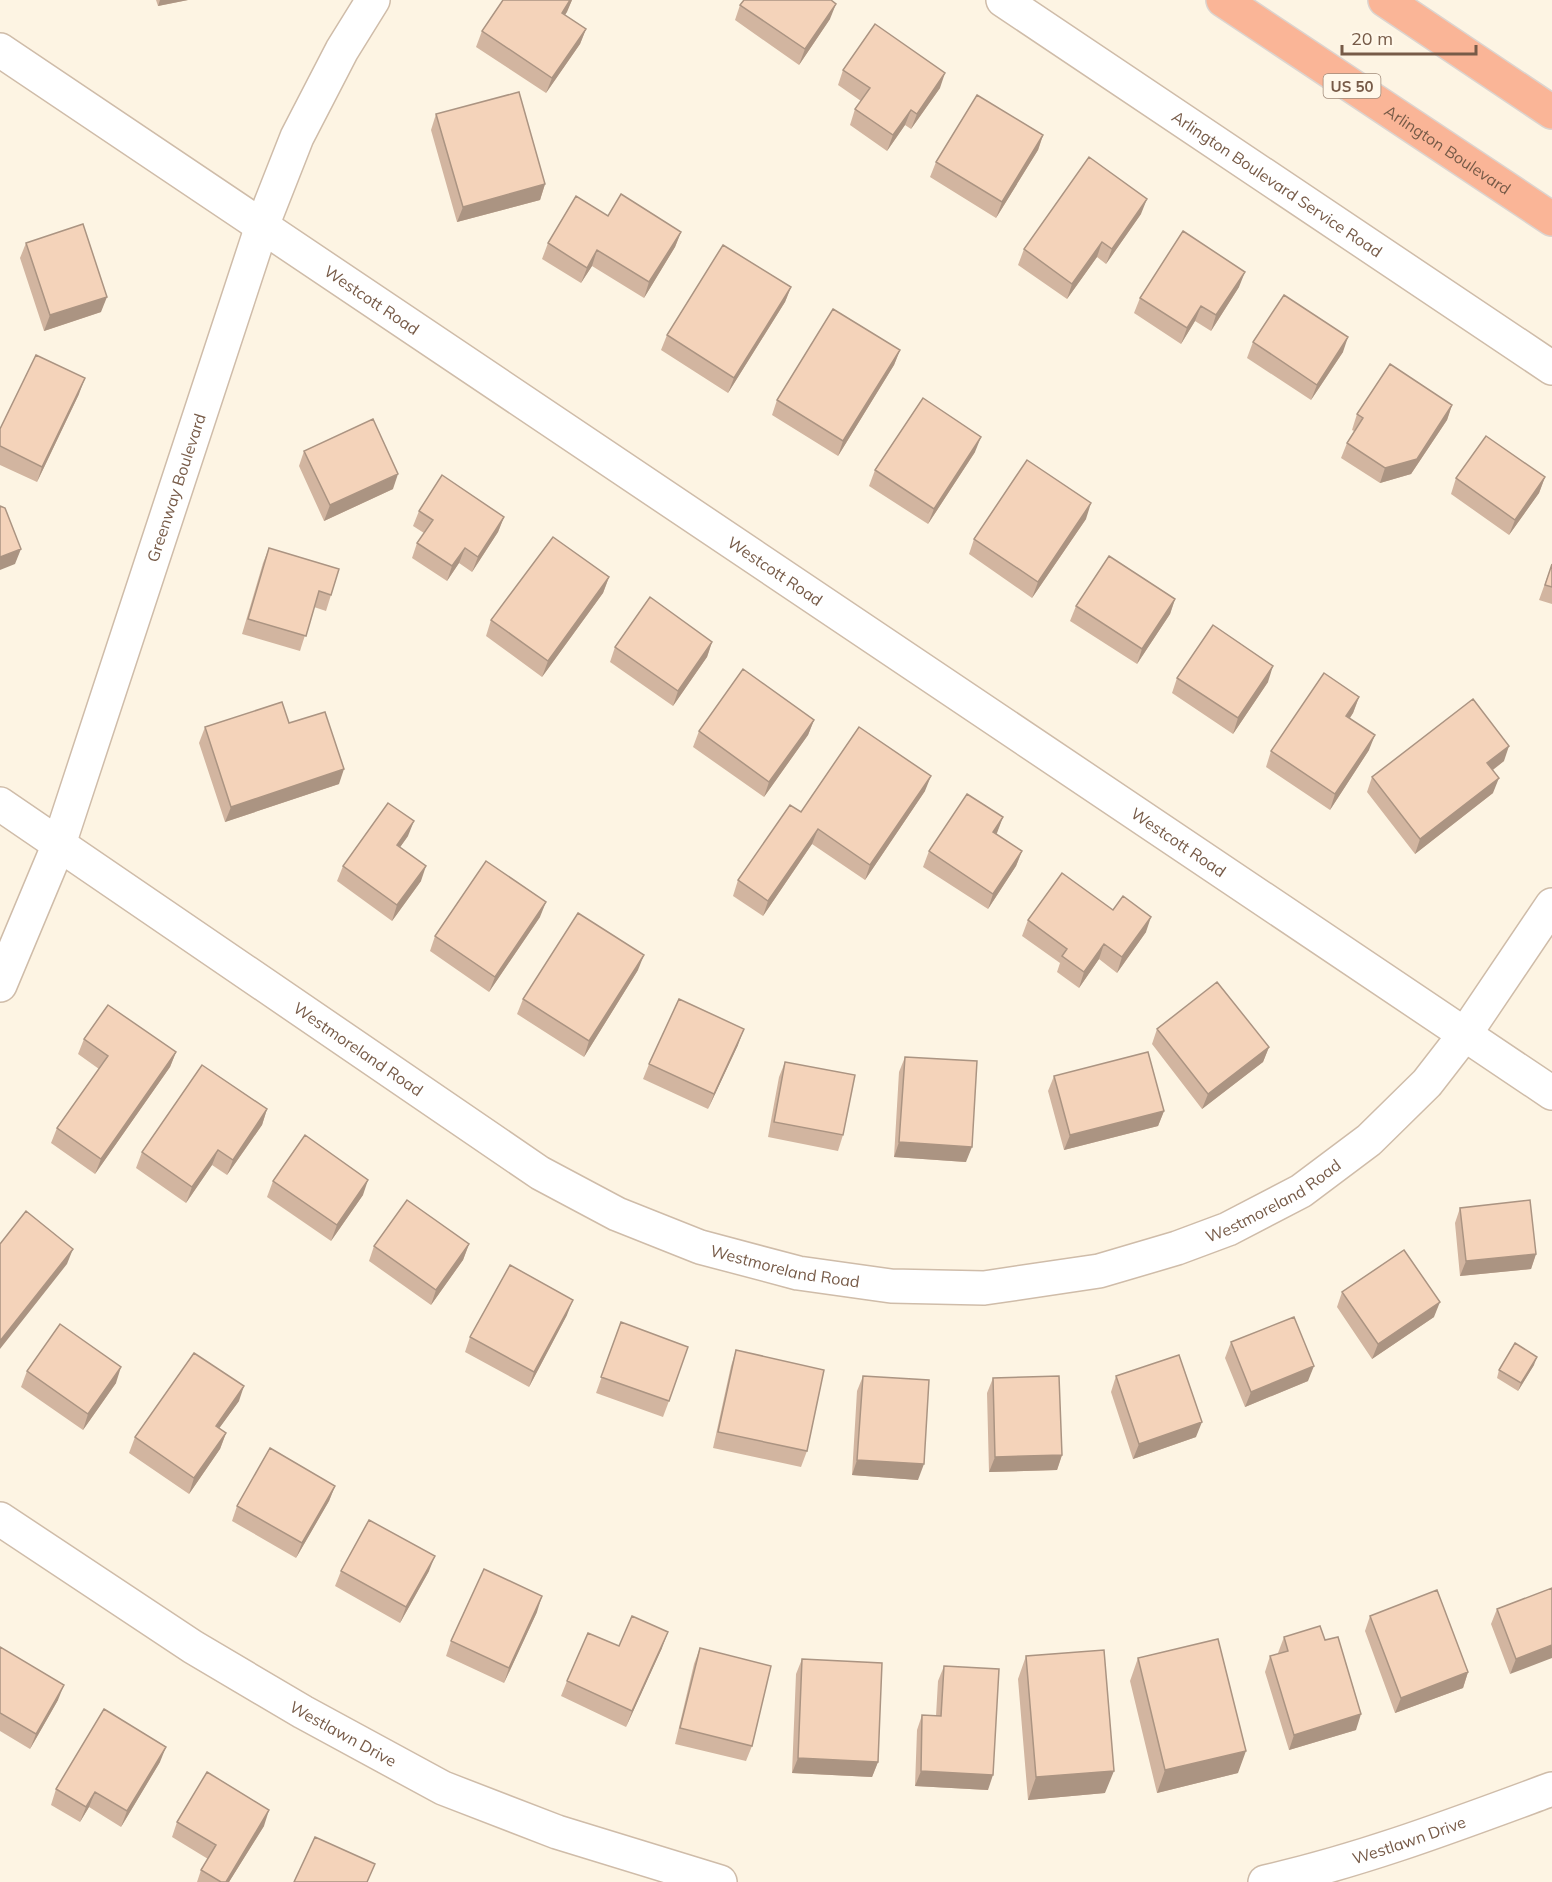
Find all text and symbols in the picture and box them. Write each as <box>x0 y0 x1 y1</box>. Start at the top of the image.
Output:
scale bar <box>1342 18 1476 56</box>
text: 20 m <box>1351 27 1393 50</box>
road number: US 50 <box>1324 74 1380 98</box>
street label: Arlington Boulevard <box>1381 100 1515 199</box>
street label: Arlington Boulevard Service Road <box>1168 106 1386 261</box>
street label: Westcott Road <box>321 261 423 339</box>
street label: Greenway Boulevard <box>142 411 210 564</box>
street label: Westcott Road <box>724 532 827 610</box>
street label: Westcott Road <box>1127 803 1230 881</box>
street label: Westmoreland Road <box>290 998 427 1100</box>
street label: Westmoreland Road <box>1203 1155 1345 1246</box>
street label: Westmoreland Road <box>708 1240 861 1292</box>
street label: Westlawn Drive <box>286 1696 400 1771</box>
street label: Westlawn Drive <box>1350 1812 1468 1868</box>

